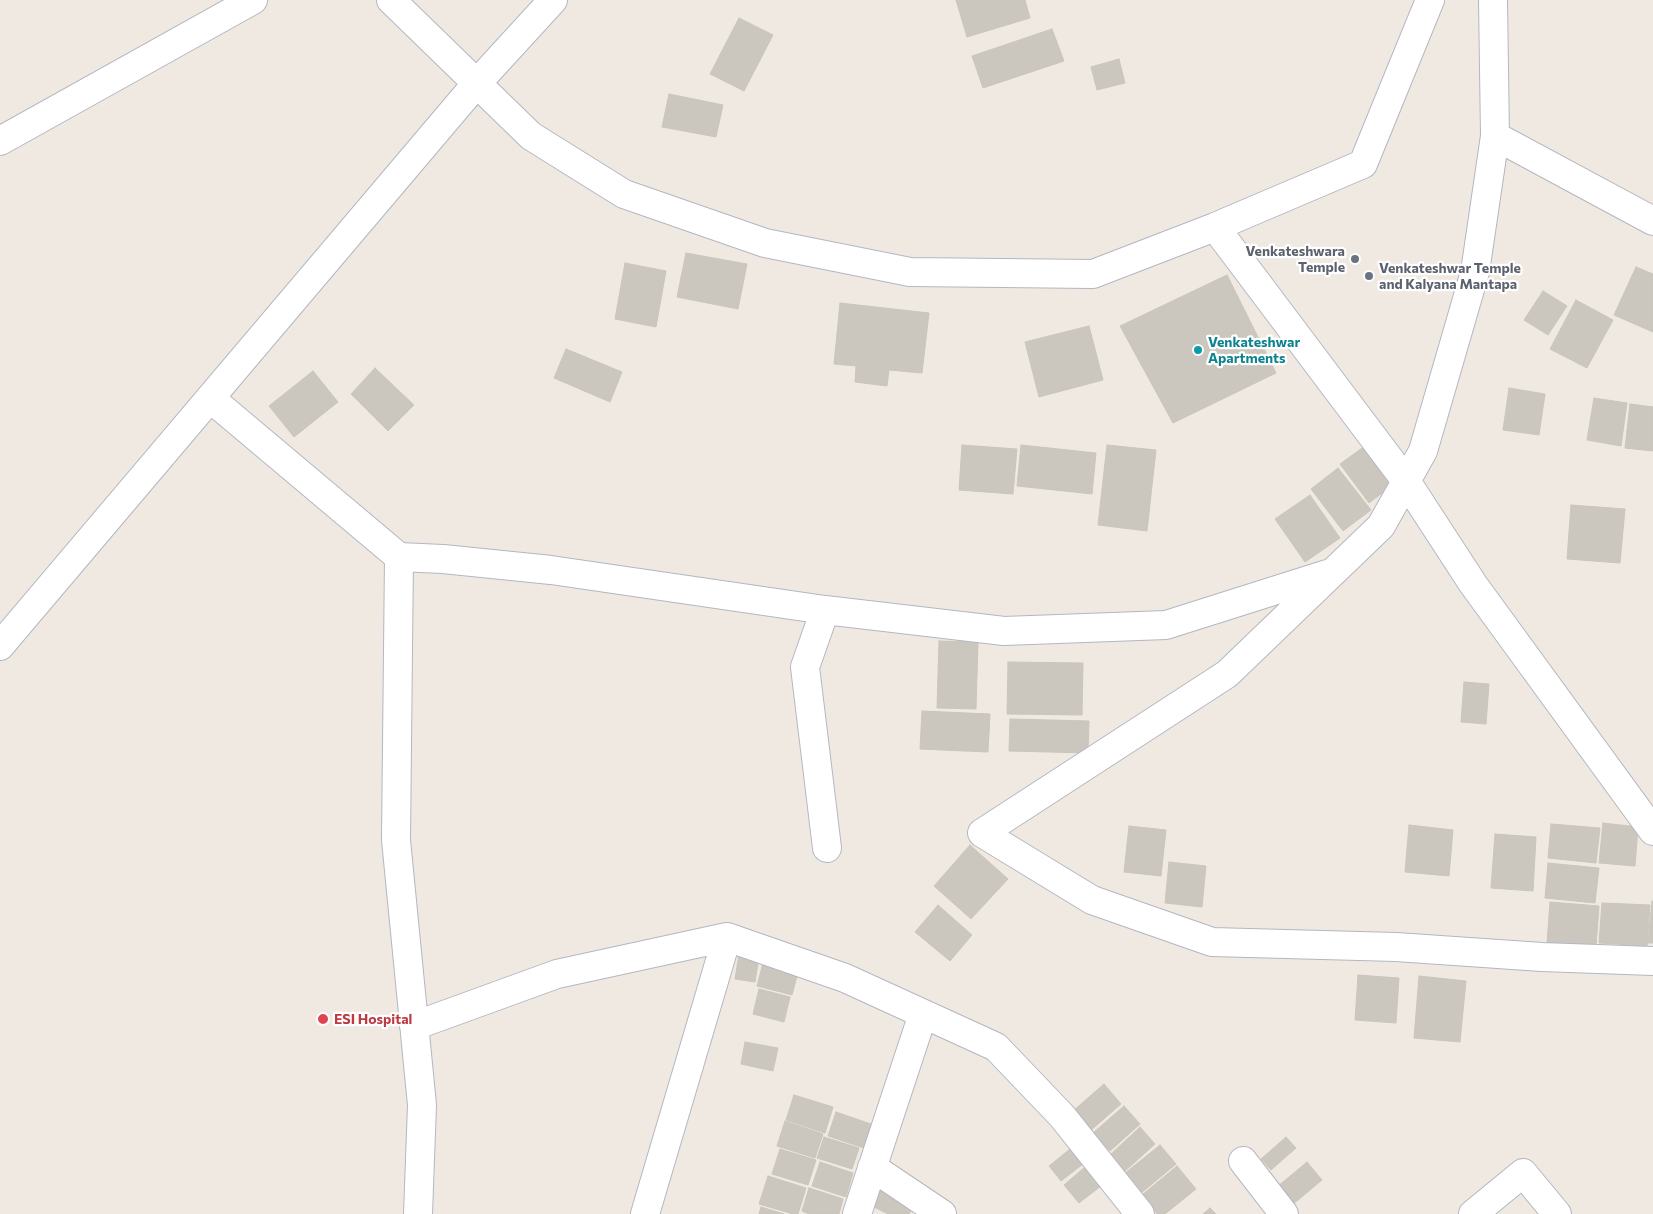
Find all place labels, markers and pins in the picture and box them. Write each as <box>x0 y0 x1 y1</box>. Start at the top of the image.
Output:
place label: Venkateshwara Temple <box>1246 243 1345 276</box>
marker: Venkateshwara Temple <box>1349 253 1361 265</box>
place label: Venkateshwar Temple and Kalyana Mantapa <box>1379 260 1521 292</box>
marker: Venkateshwar Temple and Kalyana Mantapa <box>1363 270 1375 282</box>
place label: Venkateshwar Apartments <box>1208 334 1300 367</box>
marker: Venkateshwar Apartments <box>1192 344 1204 356</box>
place label: ESI Hospital <box>334 1011 412 1027</box>
marker: ESI Hospital <box>316 1012 330 1026</box>

